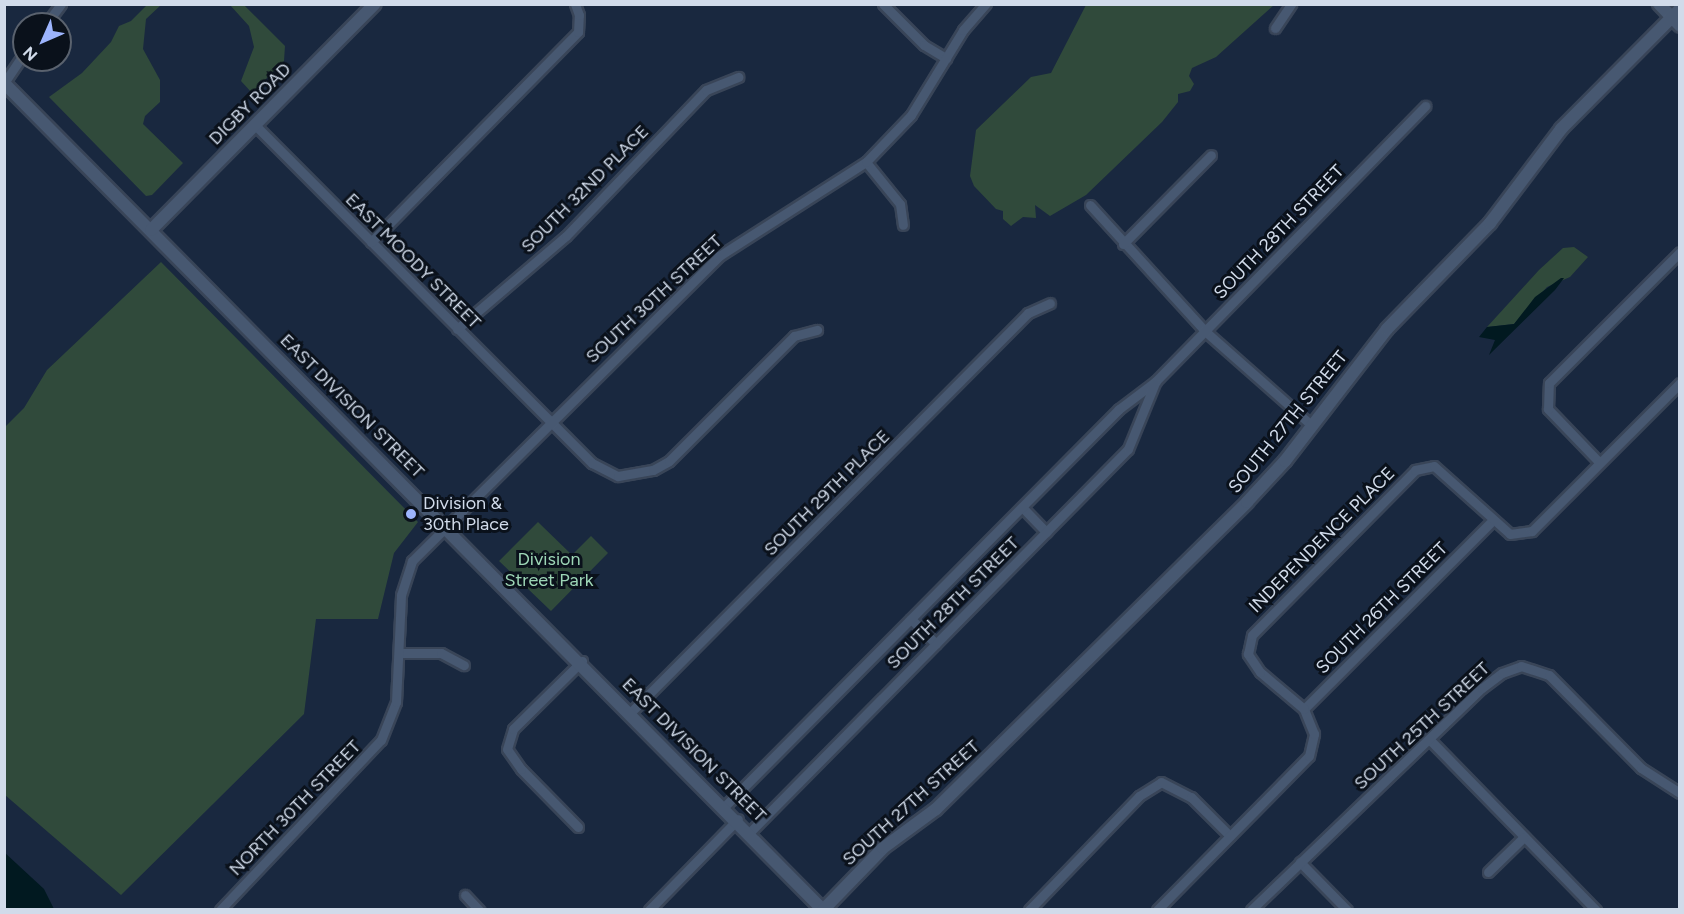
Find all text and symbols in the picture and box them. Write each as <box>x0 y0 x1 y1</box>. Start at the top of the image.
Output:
north arrow <box>12 12 72 72</box>
text: N <box>19 43 41 65</box>
street label: DIGBY ROAD <box>205 59 295 149</box>
street label: SOUTH 32ND PLACE <box>517 121 653 257</box>
street label: SOUTH 28TH STREET <box>1209 160 1349 304</box>
street label: EAST MOODY STREET <box>341 189 485 333</box>
street label: SOUTH 30TH STREET <box>581 230 727 368</box>
street label: EAST DIVISION STREET <box>276 330 428 482</box>
street label: SOUTH 27TH STREET <box>1224 347 1352 497</box>
street label: SOUTH 29TH PLACE <box>760 426 894 560</box>
street label: INDEPENDENCE PLACE <box>1245 463 1399 617</box>
place label: Division & 30th Place <box>423 493 509 536</box>
marker: Division & 30th Place <box>404 507 418 521</box>
street label: SOUTH 28TH STREET <box>882 532 1024 674</box>
street label: SOUTH 26TH STREET <box>1312 538 1452 678</box>
park label: Division Street Park <box>504 549 594 592</box>
street label: SOUTH 25TH STREET <box>1350 658 1494 794</box>
street label: EAST DIVISION STREET <box>618 674 770 826</box>
street label: NORTH 30TH STREET <box>225 736 365 880</box>
street label: SOUTH 27TH STREET <box>838 736 984 870</box>

